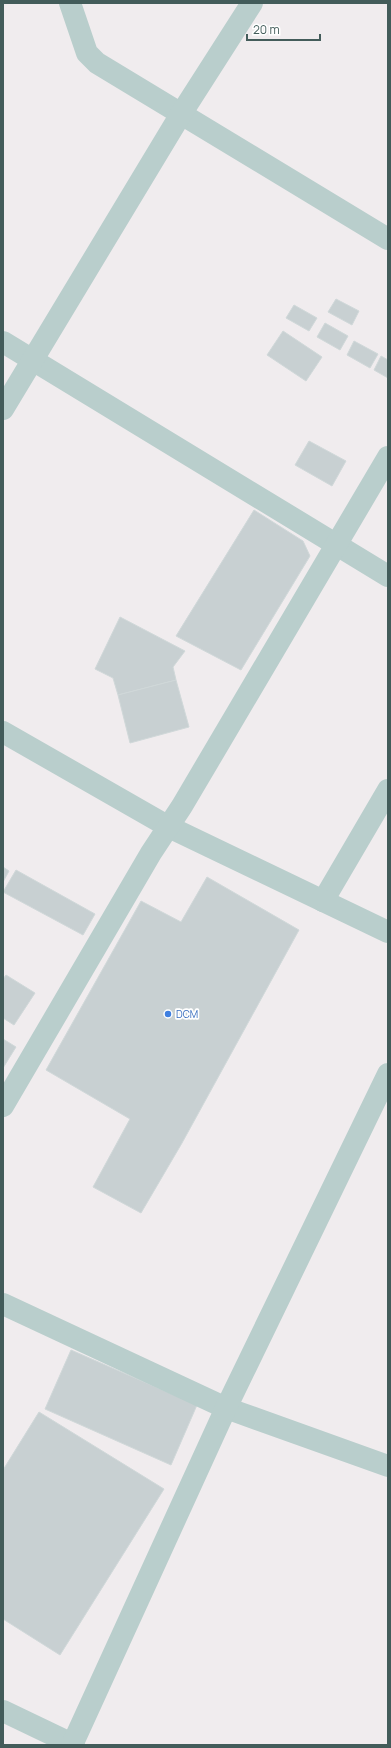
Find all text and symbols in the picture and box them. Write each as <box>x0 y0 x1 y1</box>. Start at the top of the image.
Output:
scale bar <box>247 16 320 42</box>
text: 20 m <box>253 21 280 38</box>
place label: DCM <box>176 1007 198 1021</box>
marker: DCM <box>163 1009 173 1019</box>

